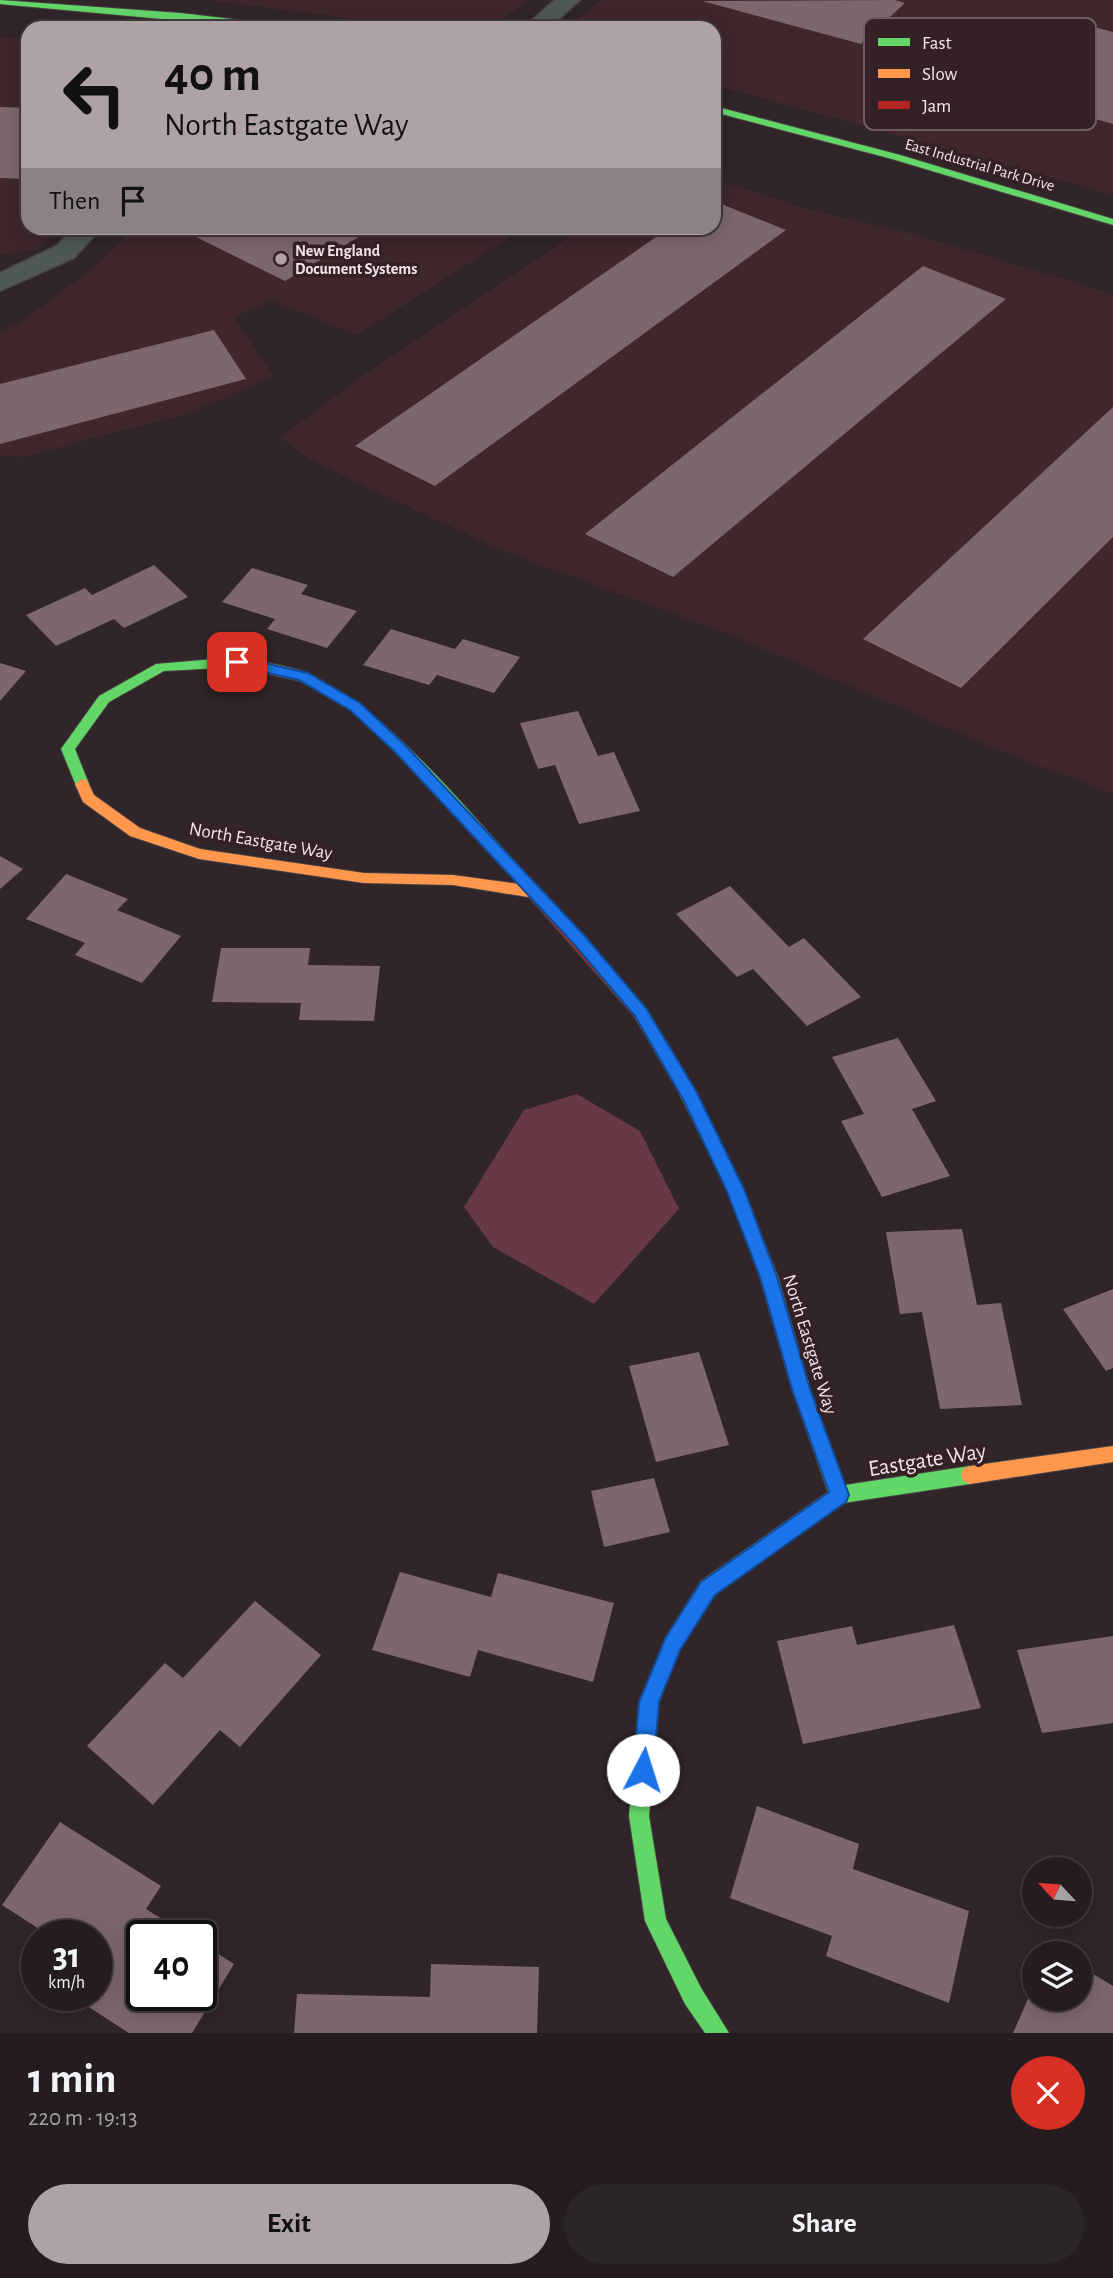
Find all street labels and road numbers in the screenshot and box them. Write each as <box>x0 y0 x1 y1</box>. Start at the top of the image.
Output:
street label: East Industrial Park Drive <box>903 136 1056 194</box>
street label: North Eastgate Way <box>188 820 334 863</box>
street label: North Eastgate Way <box>779 1272 840 1417</box>
street label: Eastgate Way <box>867 1440 988 1481</box>

